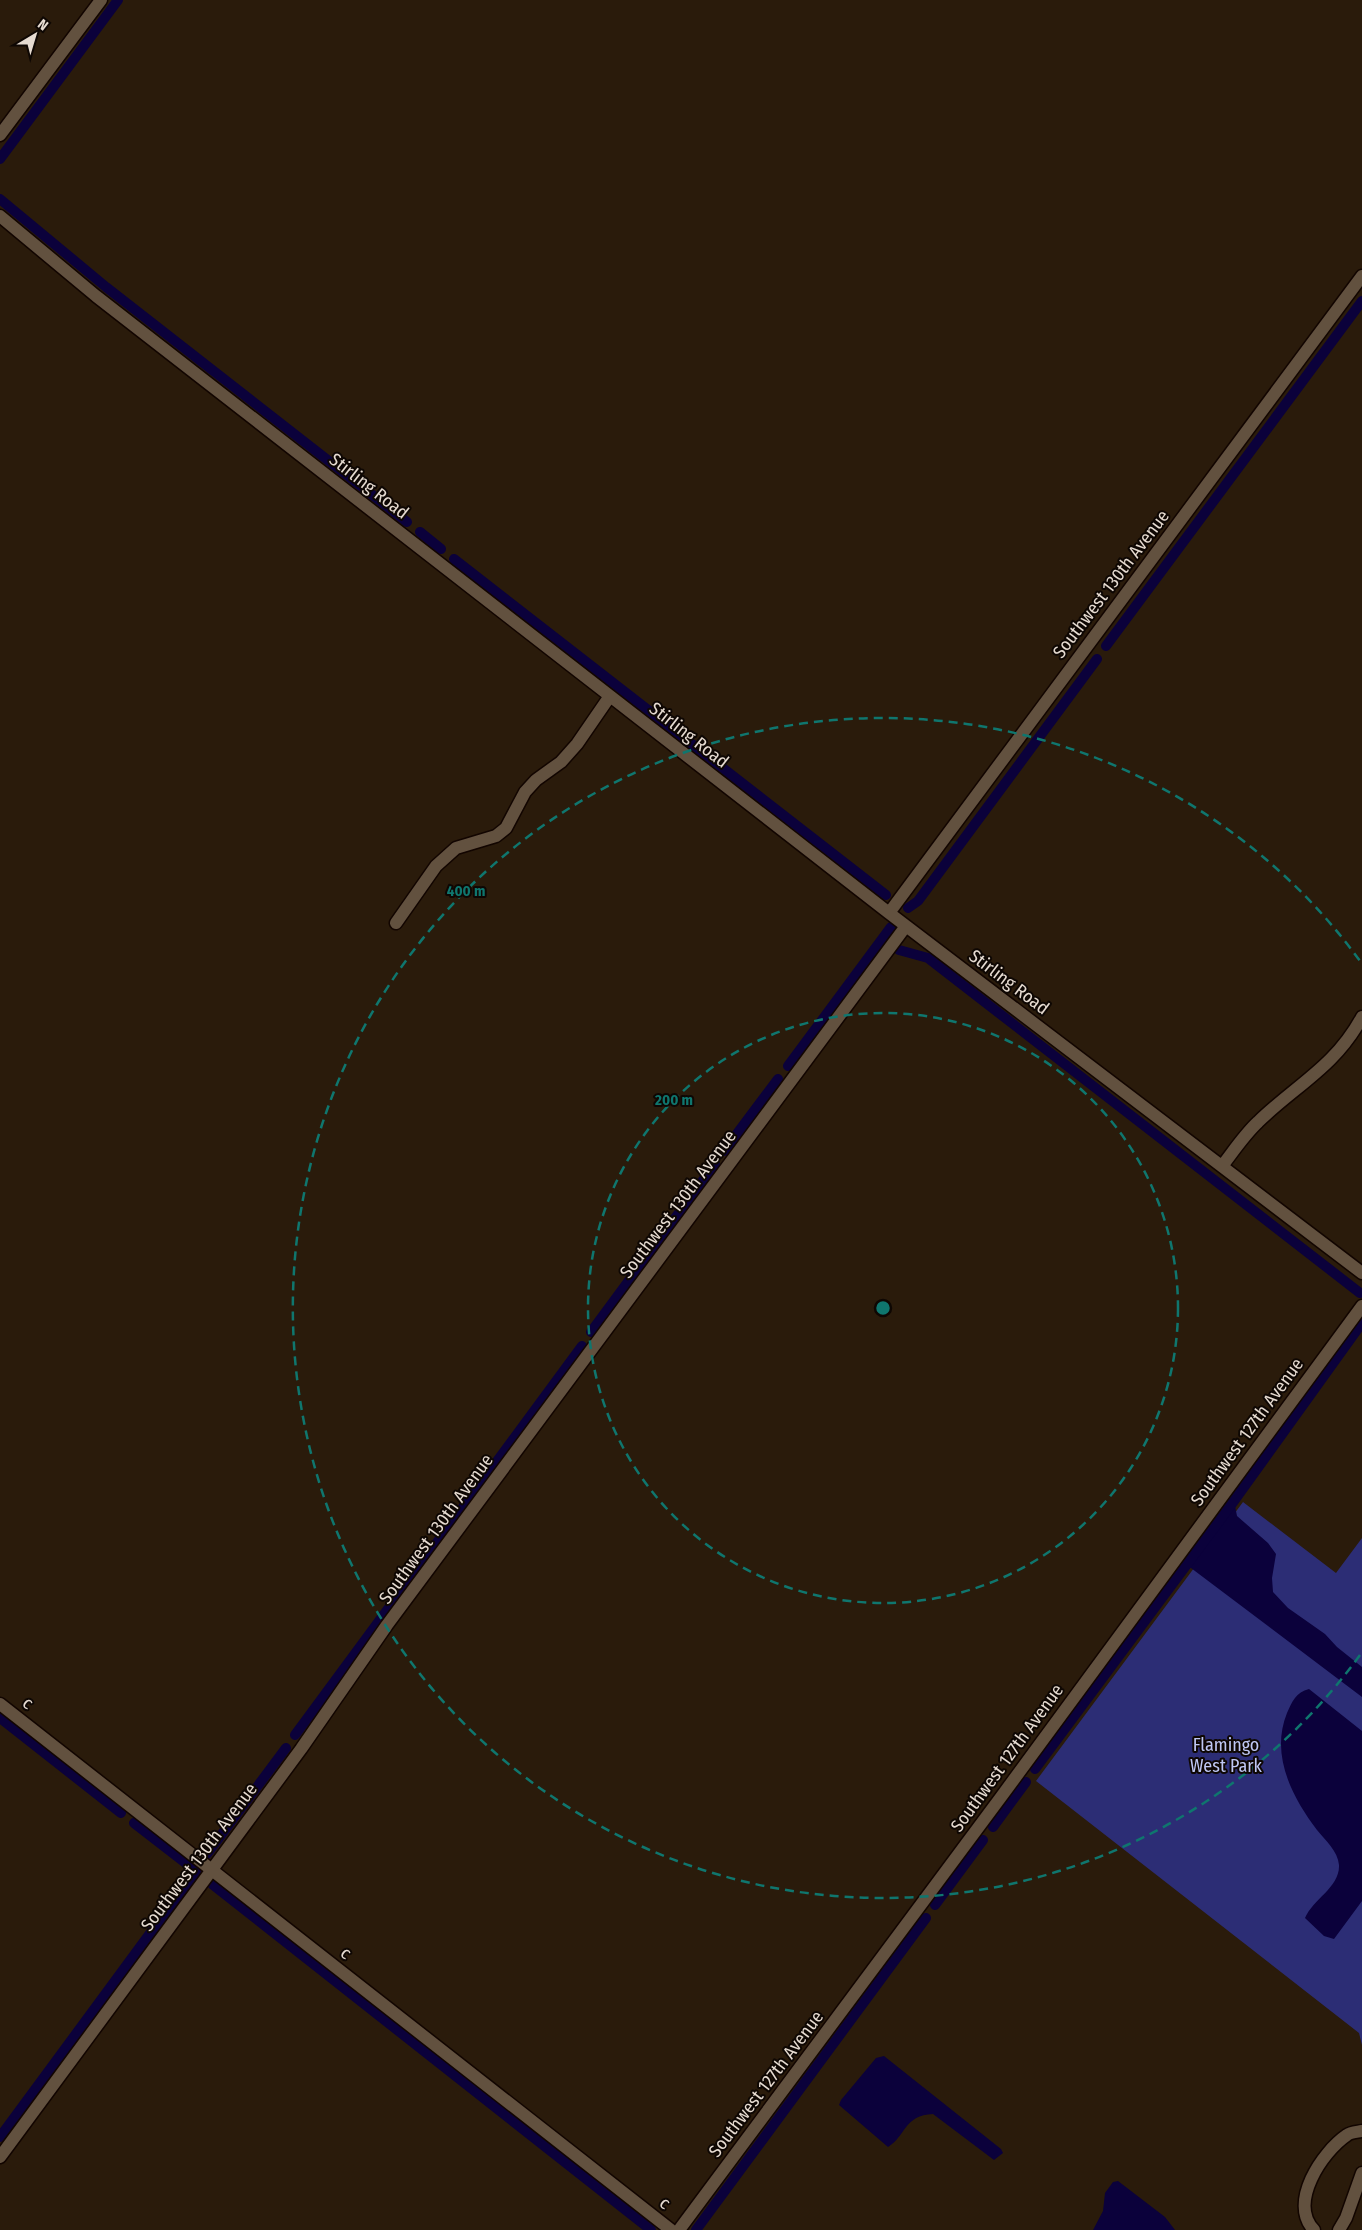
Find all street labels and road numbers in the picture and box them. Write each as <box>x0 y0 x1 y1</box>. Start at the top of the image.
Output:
street label: Stirling Road <box>325 448 413 524</box>
street label: Southwest 130th Avenue <box>1048 505 1174 662</box>
street label: Stirling Road <box>645 697 733 773</box>
street label: Stirling Road <box>965 945 1053 1019</box>
street label: Southwest 130th Avenue <box>615 1125 741 1282</box>
street label: Southwest 127th Avenue <box>1186 1354 1308 1510</box>
street label: Southwest 130th Avenue <box>374 1450 498 1608</box>
street label: Southwest 127th Avenue <box>946 1680 1068 1836</box>
street label: c <box>18 1692 38 1714</box>
street label: Southwest 130th Avenue <box>136 1778 262 1935</box>
street label: c <box>336 1942 356 1964</box>
street label: Southwest 127th Avenue <box>704 2006 828 2161</box>
street label: c <box>655 2192 675 2214</box>

